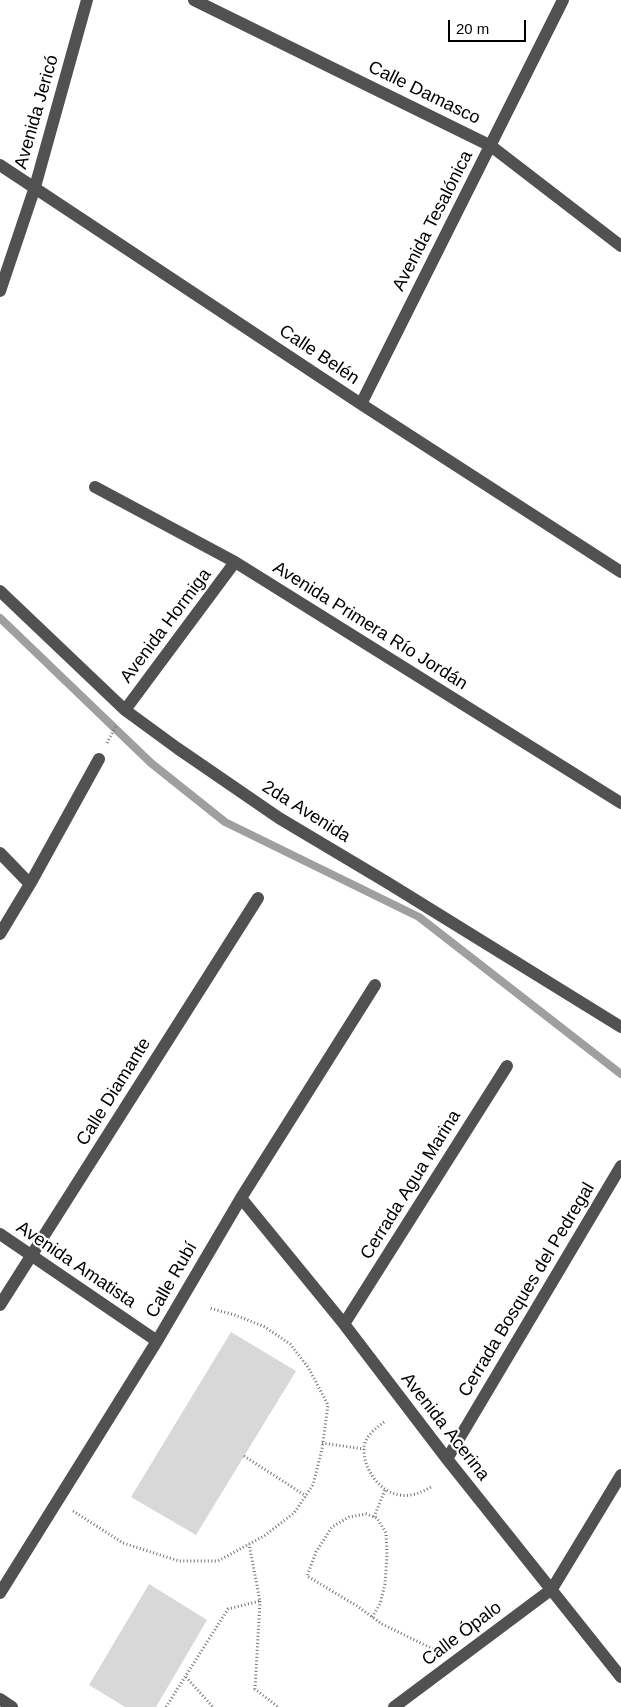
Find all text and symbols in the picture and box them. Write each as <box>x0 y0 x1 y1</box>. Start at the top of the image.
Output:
scale bar <box>451 10 528 42</box>
text: 20 m <box>456 20 489 37</box>
street label: Avenida Jericó <box>10 52 64 172</box>
street label: Calle Damasco <box>364 57 484 129</box>
street label: Avenida Tesalónica <box>388 147 478 295</box>
street label: Calle Belén <box>275 320 363 390</box>
street label: Avenida Primera Río Jordán <box>269 557 471 695</box>
street label: Avenida Hormiga <box>116 564 216 688</box>
street label: 2da Avenida <box>258 776 354 848</box>
street label: Calle Diamante <box>72 1034 156 1150</box>
street label: Cerrada Agua Marina <box>356 1106 466 1264</box>
street label: Cerrada Bosques del Pedregal <box>454 1179 600 1401</box>
street label: Avenida Amatista <box>12 1217 140 1313</box>
street label: Calle Rubí <box>142 1238 202 1322</box>
street label: Avenida Acerina <box>396 1369 494 1485</box>
street label: Calle Ópalo <box>418 1597 506 1671</box>

